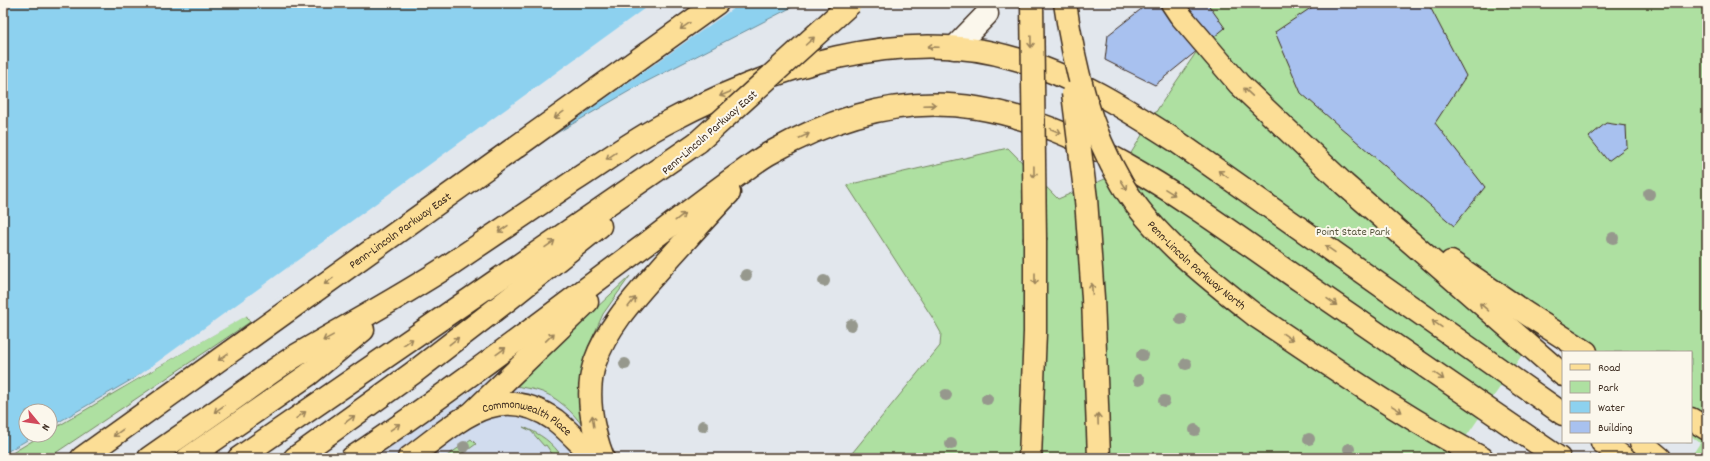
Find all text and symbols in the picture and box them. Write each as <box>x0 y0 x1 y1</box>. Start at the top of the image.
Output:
one-way arrow <box>680 21 691 30</box>
one-way arrow <box>1027 35 1035 48</box>
one-way arrow <box>805 36 815 46</box>
one-way arrow <box>927 43 940 51</box>
street label: Penn-Lincoln Parkway East <box>658 86 762 180</box>
one-way arrow <box>1243 87 1253 97</box>
one-way arrow <box>720 91 732 99</box>
one-way arrow <box>923 101 936 109</box>
one-way arrow <box>554 111 565 119</box>
one-way arrow <box>1050 127 1062 135</box>
one-way arrow <box>798 132 810 139</box>
one-way arrow <box>606 152 617 160</box>
one-way arrow <box>1030 165 1038 178</box>
one-way arrow <box>1218 170 1229 178</box>
one-way arrow <box>1120 179 1128 191</box>
one-way arrow <box>1164 188 1175 196</box>
street label: Penn-Lincoln Parkway East <box>346 189 456 274</box>
one-way arrow <box>674 213 685 222</box>
street label: Penn-Lincoln Parkway North <box>1143 218 1249 315</box>
park label: Point State Park <box>1316 224 1390 241</box>
one-way arrow <box>498 225 509 233</box>
one-way arrow <box>544 240 556 248</box>
one-way arrow <box>1324 245 1335 253</box>
one-way arrow <box>1031 272 1039 285</box>
one-way arrow <box>323 277 334 285</box>
one-way arrow <box>1089 283 1096 296</box>
one-way arrow <box>627 297 636 307</box>
one-way arrow <box>1326 298 1337 306</box>
one-way arrow <box>1479 303 1489 312</box>
one-way arrow <box>1432 320 1443 329</box>
one-way arrow <box>545 332 555 342</box>
one-way arrow <box>1283 333 1294 341</box>
one-way arrow <box>322 334 334 342</box>
one-way arrow <box>402 337 414 345</box>
one-way arrow <box>449 337 460 346</box>
one-way arrow <box>495 347 506 355</box>
legend <box>1562 351 1692 443</box>
one-way arrow <box>218 353 229 361</box>
text: Road <box>1598 360 1620 377</box>
one-way arrow <box>1434 372 1445 380</box>
text: Park <box>1598 380 1619 397</box>
street label: Commonwealth Place <box>480 397 575 441</box>
text: Water <box>1598 400 1625 417</box>
north arrow <box>18 403 58 443</box>
one-way arrow <box>214 405 225 413</box>
one-way arrow <box>1391 405 1402 413</box>
one-way arrow <box>295 411 306 419</box>
one-way arrow <box>1094 413 1102 426</box>
one-way arrow <box>589 414 597 427</box>
one-way arrow <box>344 415 355 423</box>
text: Building <box>1598 420 1633 437</box>
text: N <box>36 421 53 434</box>
one-way arrow <box>390 423 401 432</box>
one-way arrow <box>112 428 123 437</box>

